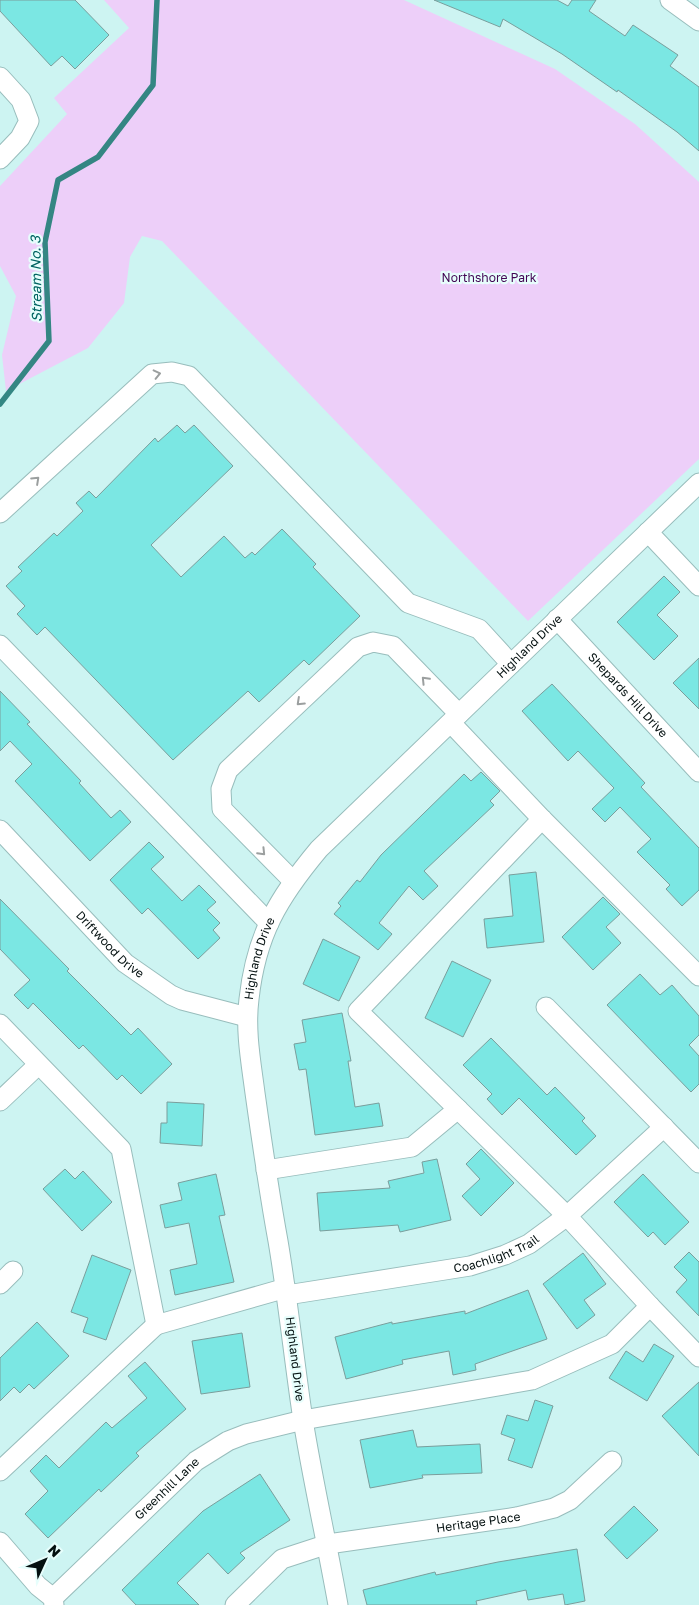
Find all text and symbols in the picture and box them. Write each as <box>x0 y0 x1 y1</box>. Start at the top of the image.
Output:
water label: Stream No. 3 <box>26 234 45 322</box>
park label: Northshore Park <box>442 270 537 285</box>
one-way arrow <box>153 369 162 380</box>
one-way arrow <box>30 477 39 486</box>
street label: Highland Drive <box>493 611 565 681</box>
street label: Shepards Hill Drive <box>585 649 671 740</box>
one-way arrow <box>422 676 431 685</box>
one-way arrow <box>297 696 306 705</box>
one-way arrow <box>257 846 266 855</box>
street label: Driftwood Drive <box>73 908 147 981</box>
street label: Highland Drive <box>241 915 278 1001</box>
street label: Coachlight Trail <box>452 1231 542 1275</box>
street label: Highland Drive <box>283 1316 308 1402</box>
street label: Greenhill Lane <box>131 1454 202 1523</box>
street label: Heritage Place <box>435 1509 521 1535</box>
north arrow <box>20 1535 70 1585</box>
text: N <box>45 1541 65 1560</box>

